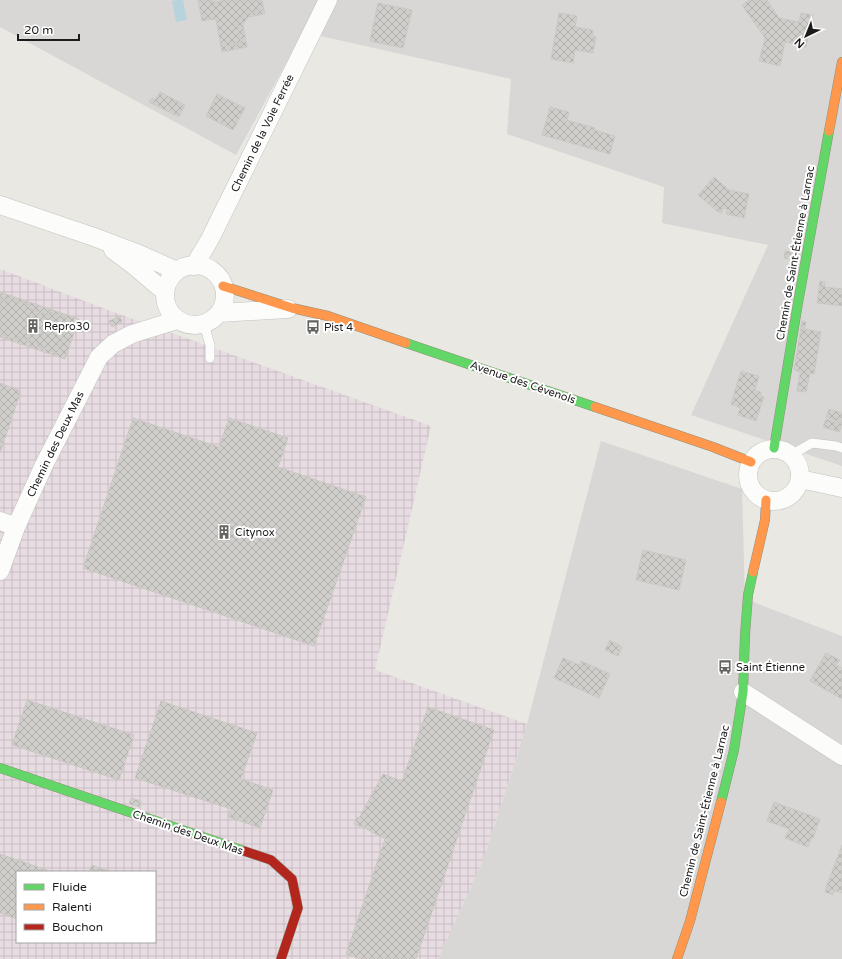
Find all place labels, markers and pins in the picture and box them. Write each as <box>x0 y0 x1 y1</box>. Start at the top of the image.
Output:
building icon: Repro30 <box>25 318 41 334</box>
bus stop icon: Pist 4 <box>305 319 321 335</box>
place label: Repro30 <box>44 320 90 333</box>
place label: Pist 4 <box>324 321 353 334</box>
building icon: Citynox <box>216 524 232 540</box>
place label: Citynox <box>235 526 275 539</box>
bus stop icon: Saint Étienne <box>717 659 733 675</box>
place label: Saint Étienne <box>736 660 805 674</box>

